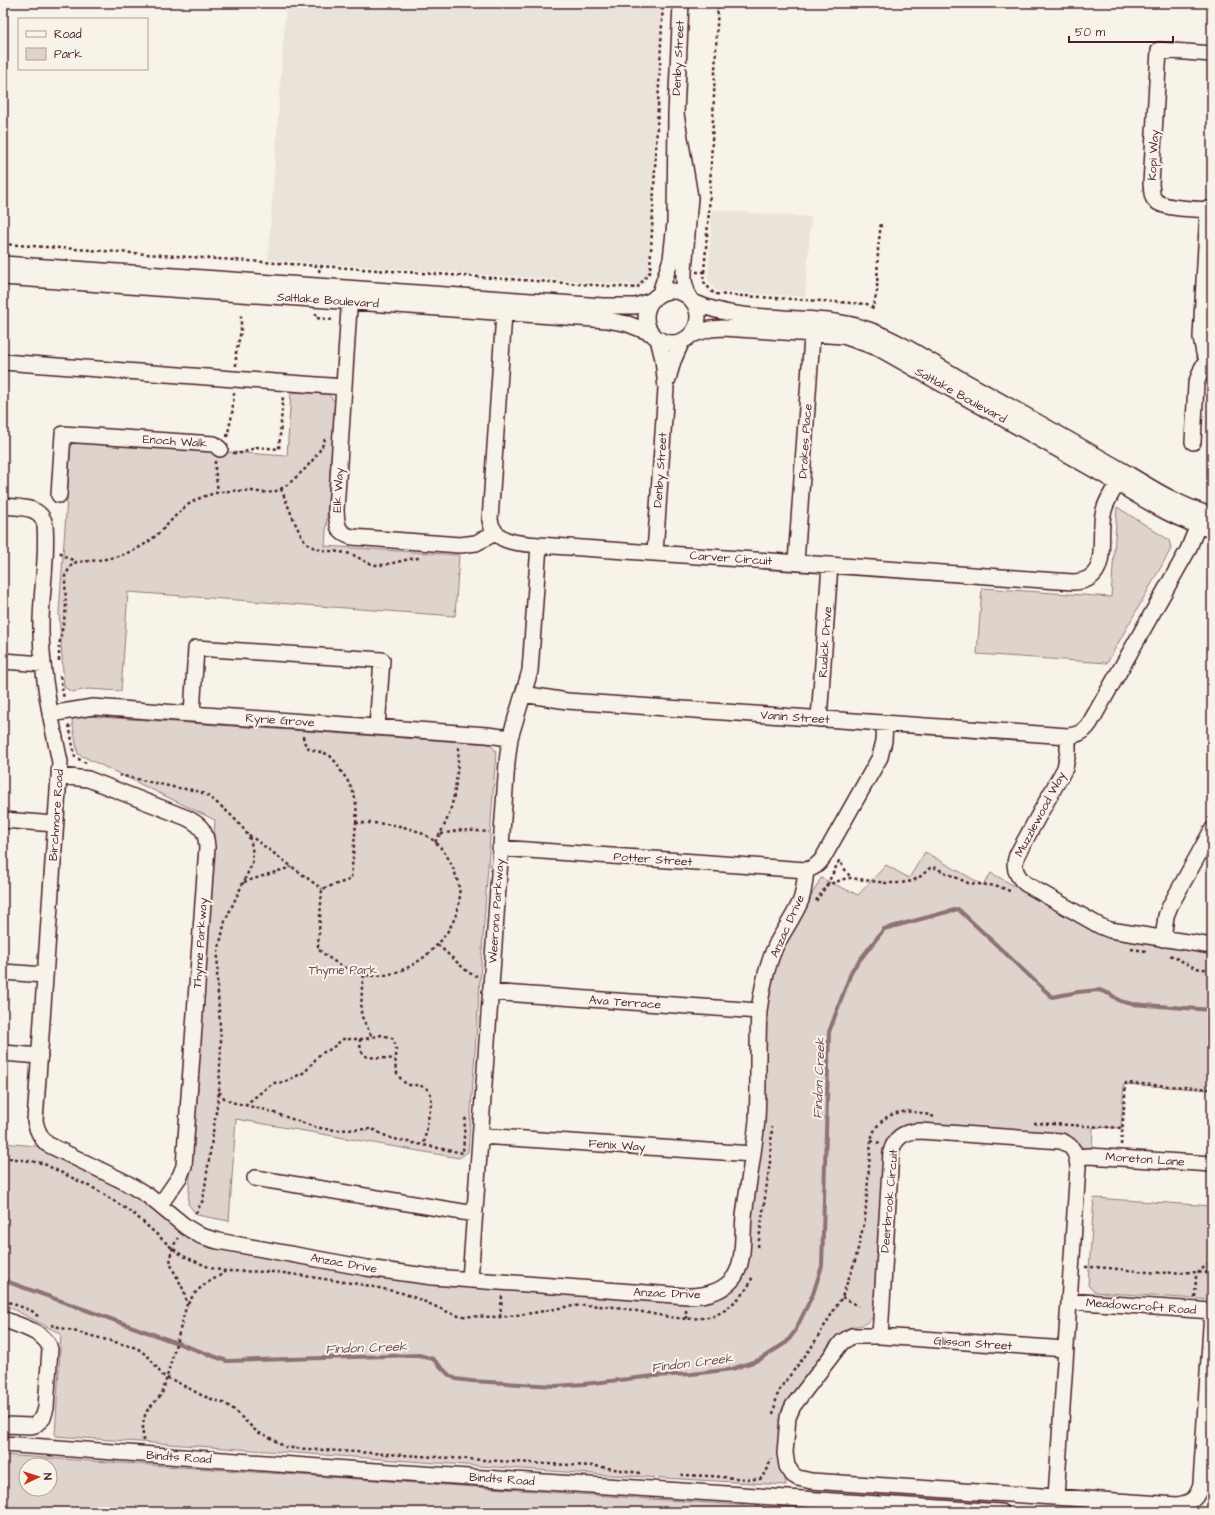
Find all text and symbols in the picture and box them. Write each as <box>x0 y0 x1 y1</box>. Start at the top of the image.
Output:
legend <box>18 18 148 70</box>
scale bar <box>1069 18 1173 44</box>
street label: Denby Street <box>668 20 690 96</box>
text: 50 m <box>1075 24 1106 41</box>
text: Road <box>54 26 82 43</box>
text: Park <box>54 46 82 63</box>
street label: Kopi Way <box>1144 129 1164 181</box>
street label: Saltlake Boulevard <box>276 288 379 313</box>
street label: Saltlake Boulevard <box>912 363 1010 428</box>
street label: Drakes Place <box>794 403 817 479</box>
street label: Enoch Walk <box>142 431 209 452</box>
street label: Denby Street <box>649 432 673 508</box>
street label: Elk Way <box>329 467 349 513</box>
street label: Carver Circuit <box>689 547 773 570</box>
street label: Rudick Drive <box>815 605 837 678</box>
street label: Vanin Street <box>760 707 830 728</box>
street label: Ryrie Grove <box>245 710 316 732</box>
street label: Muzzlewood Way <box>1011 768 1071 860</box>
street label: Birchmore Road <box>45 769 68 862</box>
street label: Potter Street <box>613 848 693 871</box>
street label: Weerona Parkway <box>484 858 510 964</box>
street label: Anzac Drive <box>766 892 809 960</box>
street label: Thyme Parkway <box>189 897 213 989</box>
park label: Thyme Park <box>309 962 378 980</box>
street label: Ava Terrace <box>588 992 662 1014</box>
water label: Findon Creek <box>809 1036 829 1119</box>
street label: Fenix Way <box>588 1135 646 1157</box>
street label: Moreton Lane <box>1105 1148 1186 1171</box>
street label: Deerbrook Circuit <box>877 1149 902 1253</box>
street label: Anzac Drive <box>309 1249 379 1278</box>
street label: Anzac Drive <box>633 1284 701 1303</box>
street label: Meadowcroft Road <box>1085 1294 1197 1319</box>
street label: Glisson Street <box>933 1332 1013 1355</box>
water label: Findon Creek <box>325 1338 408 1358</box>
water label: Findon Creek <box>651 1349 735 1377</box>
street label: Bindts Road <box>146 1447 212 1468</box>
north arrow <box>18 1457 58 1497</box>
street label: Bindts Road <box>469 1469 535 1490</box>
text: N <box>40 1472 55 1480</box>

